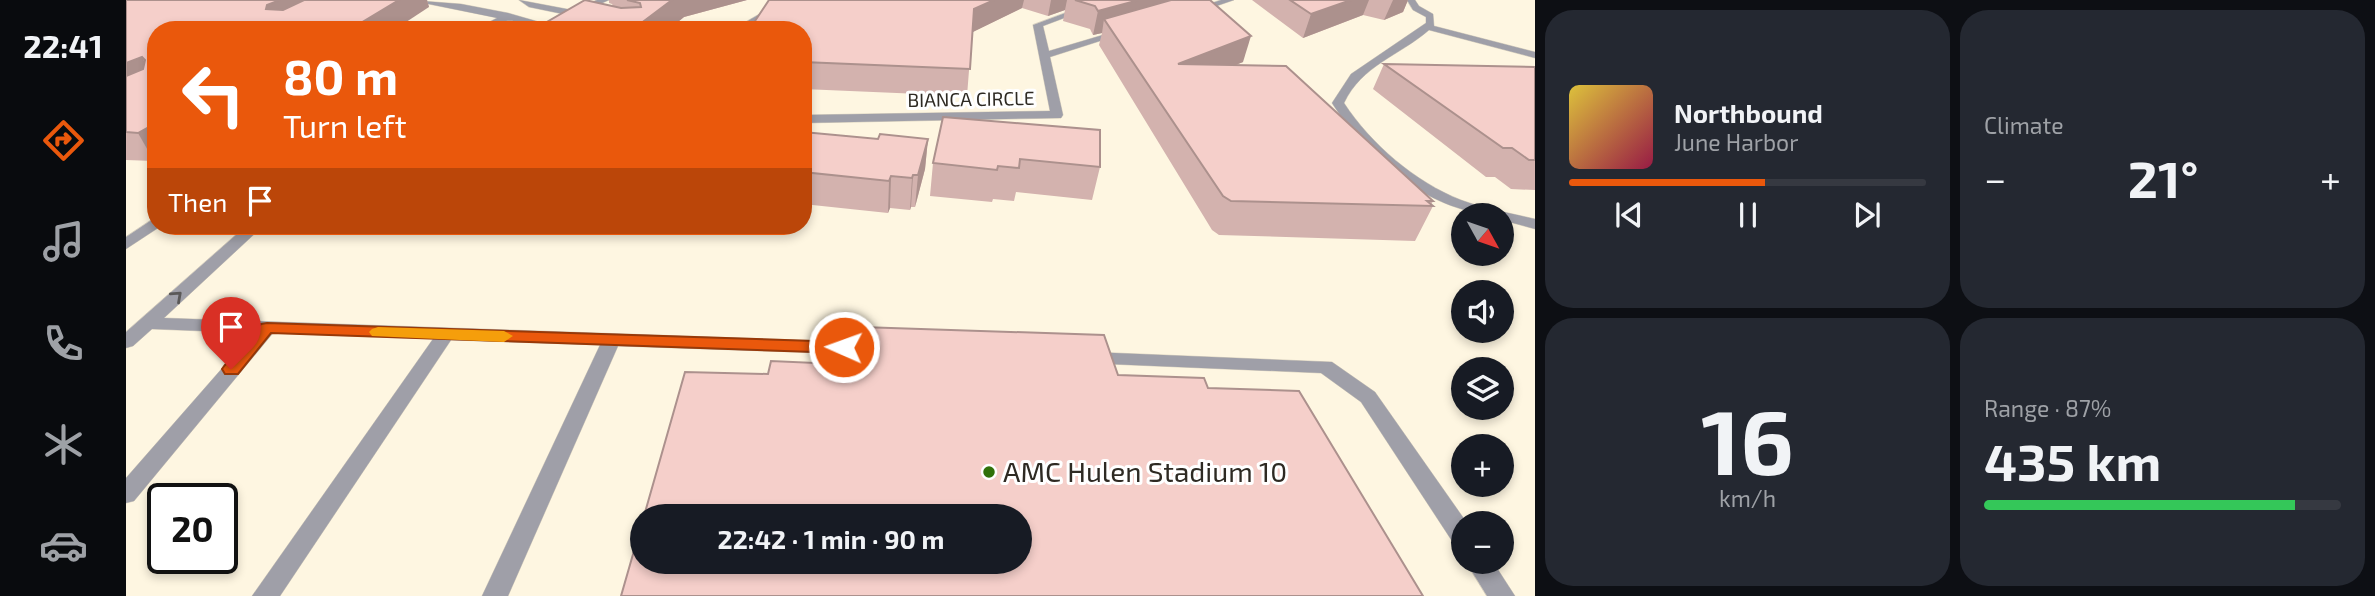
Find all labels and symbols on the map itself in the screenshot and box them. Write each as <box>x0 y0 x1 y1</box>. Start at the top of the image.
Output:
street label: BIANCA CIRCLE <box>907 86 1035 111</box>
north arrow <box>1451 203 1514 266</box>
one-way arrow <box>168 292 181 304</box>
pin <box>201 297 261 369</box>
position arrow <box>807 310 881 384</box>
place label: AMC Hulen Stadium 10 <box>1003 454 1287 488</box>
marker: AMC Hulen Stadium 10 <box>981 464 997 480</box>
speed limit sign: 20 <box>147 483 238 574</box>

